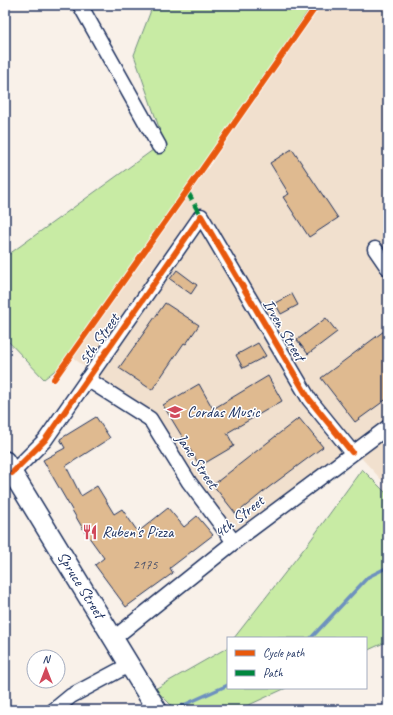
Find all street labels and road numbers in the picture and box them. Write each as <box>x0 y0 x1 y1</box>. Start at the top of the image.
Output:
street label: Irven Street <box>258 295 311 367</box>
street label: 5th Street <box>74 308 125 369</box>
street label: Jane Street <box>171 429 224 494</box>
street label: 4th Street <box>210 490 269 543</box>
street label: Spruce Street <box>53 548 111 625</box>

